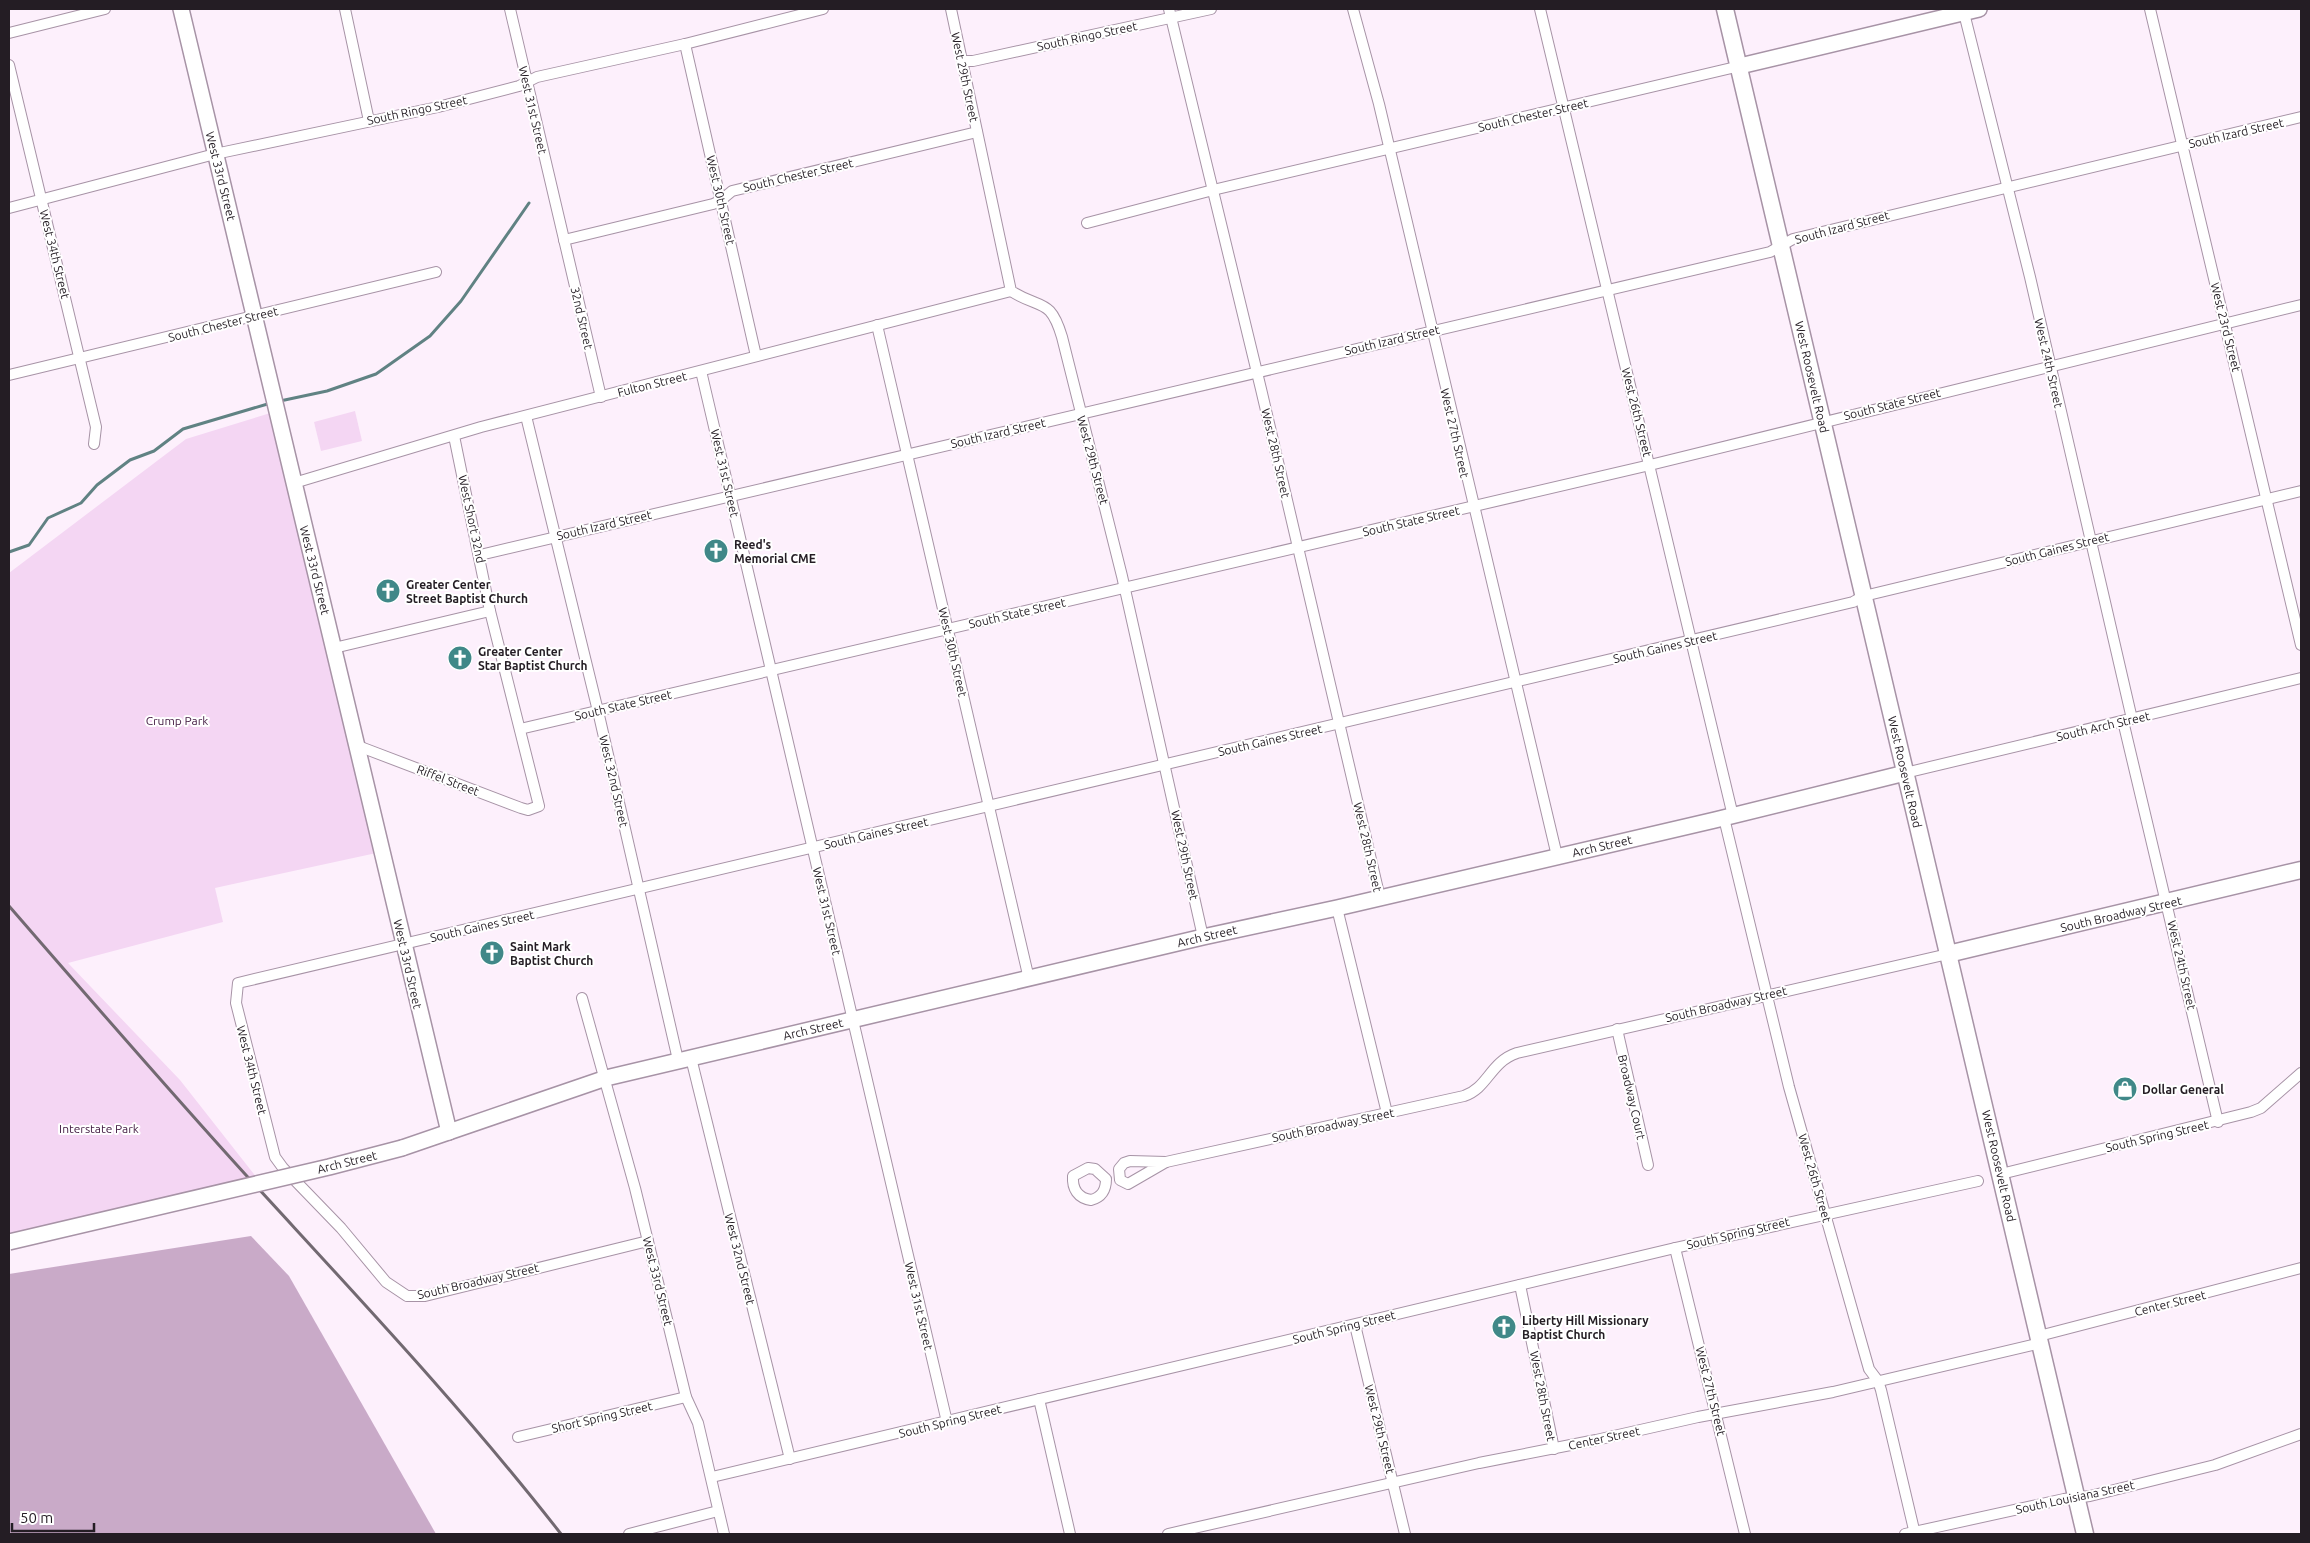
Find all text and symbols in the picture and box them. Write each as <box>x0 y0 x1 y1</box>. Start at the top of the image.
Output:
street label: South Ringo Street <box>1036 19 1138 53</box>
street label: West 29th Street <box>949 31 981 123</box>
street label: West 31st Street <box>517 65 550 156</box>
street label: South Ringo Street <box>366 93 468 127</box>
street label: South Chester Street <box>1477 96 1590 134</box>
street label: South Izard Street <box>2187 116 2285 150</box>
street label: West 33rd Street <box>204 130 238 222</box>
street label: West 30th Street <box>704 154 738 246</box>
street label: South Chester Street <box>742 156 855 194</box>
street label: West 34th Street <box>38 208 72 300</box>
street label: South Izard Street <box>1793 208 1891 246</box>
street label: West 23rd Street <box>2209 281 2243 373</box>
street label: 32nd Street <box>569 286 596 351</box>
street label: South Chester Street <box>167 304 279 344</box>
street label: West 24th Street <box>2032 317 2066 409</box>
street label: West Roosevelt Road <box>1793 320 1831 434</box>
street label: South Izard Street <box>1343 323 1441 357</box>
street label: West 26th Street <box>1620 366 1654 458</box>
street label: Fulton Street <box>616 369 688 399</box>
street label: South State Street <box>1842 386 1942 422</box>
street label: West 27th Street <box>1438 387 1472 479</box>
street label: West 28th Street <box>1259 407 1293 499</box>
street label: West 29th Street <box>1075 414 1111 506</box>
street label: South Izard Street <box>949 416 1047 450</box>
street label: West 31st Street <box>709 428 742 519</box>
street label: West Short 32nd <box>456 474 488 564</box>
street label: South State Street <box>1361 503 1461 538</box>
street label: South Izard Street <box>555 508 653 542</box>
street label: West 33rd Street <box>298 524 332 616</box>
street label: South Gaines Street <box>2004 530 2110 568</box>
church icon: Reed's Memorial CME <box>703 538 729 564</box>
place label: Reed's Memorial CME <box>734 538 816 565</box>
church icon: Greater Center Street Baptist Church <box>375 578 401 604</box>
place label: Greater Center Street Baptist Church <box>406 578 528 605</box>
street label: South State Street <box>967 595 1067 630</box>
street label: West 30th Street <box>936 606 970 698</box>
street label: South Gaines Street <box>1612 629 1719 665</box>
church icon: Greater Center Star Baptist Church <box>447 645 473 671</box>
place label: Greater Center Star Baptist Church <box>478 645 587 672</box>
street label: South State Street <box>573 687 673 722</box>
street label: South Arch Street <box>2055 709 2151 743</box>
park label: Crump Park <box>146 714 208 727</box>
street label: West Roosevelt Road <box>1886 715 1924 829</box>
street label: South Gaines Street <box>1217 722 1324 758</box>
street label: West 32nd Street <box>597 734 631 828</box>
street label: Riffel Street <box>415 762 481 798</box>
street label: West 28th Street <box>1351 801 1385 893</box>
street label: West 29th Street <box>1169 809 1201 901</box>
street label: South Gaines Street <box>823 815 930 851</box>
street label: Arch Street <box>1571 833 1633 859</box>
street label: West 31st Street <box>811 866 844 957</box>
street label: South Broadway Street <box>2059 894 2183 934</box>
street label: South Gaines Street <box>429 908 536 944</box>
street label: West 33rd Street <box>391 918 425 1010</box>
street label: West 24th Street <box>2165 919 2199 1011</box>
street label: Arch Street <box>1176 923 1238 949</box>
church icon: Saint Mark Baptist Church <box>479 940 505 966</box>
place label: Saint Mark Baptist Church <box>510 940 593 967</box>
street label: South Broadway Street <box>1664 984 1788 1024</box>
street label: Arch Street <box>782 1016 844 1042</box>
street label: West 34th Street <box>235 1024 269 1116</box>
street label: Broadway Court <box>1616 1053 1648 1141</box>
shop icon: Dollar General <box>2112 1076 2138 1102</box>
place label: Dollar General <box>2142 1083 2224 1096</box>
street label: South Broadway Street <box>1271 1106 1395 1144</box>
street label: West Roosevelt Road <box>1980 1109 2018 1223</box>
street label: South Spring Street <box>2104 1118 2210 1154</box>
park label: Interstate Park <box>59 1122 139 1135</box>
street label: West 26th Street <box>1796 1132 1834 1224</box>
street label: Arch Street <box>316 1148 378 1176</box>
street label: West 32nd Street <box>722 1212 758 1306</box>
street label: South Spring Street <box>1685 1215 1791 1251</box>
street label: West 33rd Street <box>641 1235 675 1327</box>
street label: South Broadway Street <box>416 1261 540 1301</box>
street label: West 31st Street <box>903 1261 936 1352</box>
street label: Center Street <box>2133 1288 2207 1318</box>
street label: South Spring Street <box>1291 1308 1397 1346</box>
church icon: Liberty Hill Missionary Baptist Church <box>1491 1314 1517 1340</box>
place label: Liberty Hill Missionary Baptist Church <box>1522 1314 1649 1341</box>
street label: West 27th Street <box>1694 1345 1728 1437</box>
street label: West 28th Street <box>1528 1350 1558 1442</box>
street label: West 29th Street <box>1363 1383 1397 1475</box>
street label: Short Spring Street <box>550 1399 654 1435</box>
street label: South Spring Street <box>897 1402 1003 1440</box>
street label: Center Street <box>1567 1424 1641 1452</box>
street label: South Louisiana Street <box>2015 1478 2136 1516</box>
scale bar <box>12 1500 95 1532</box>
text: 50 m <box>20 1509 53 1526</box>

